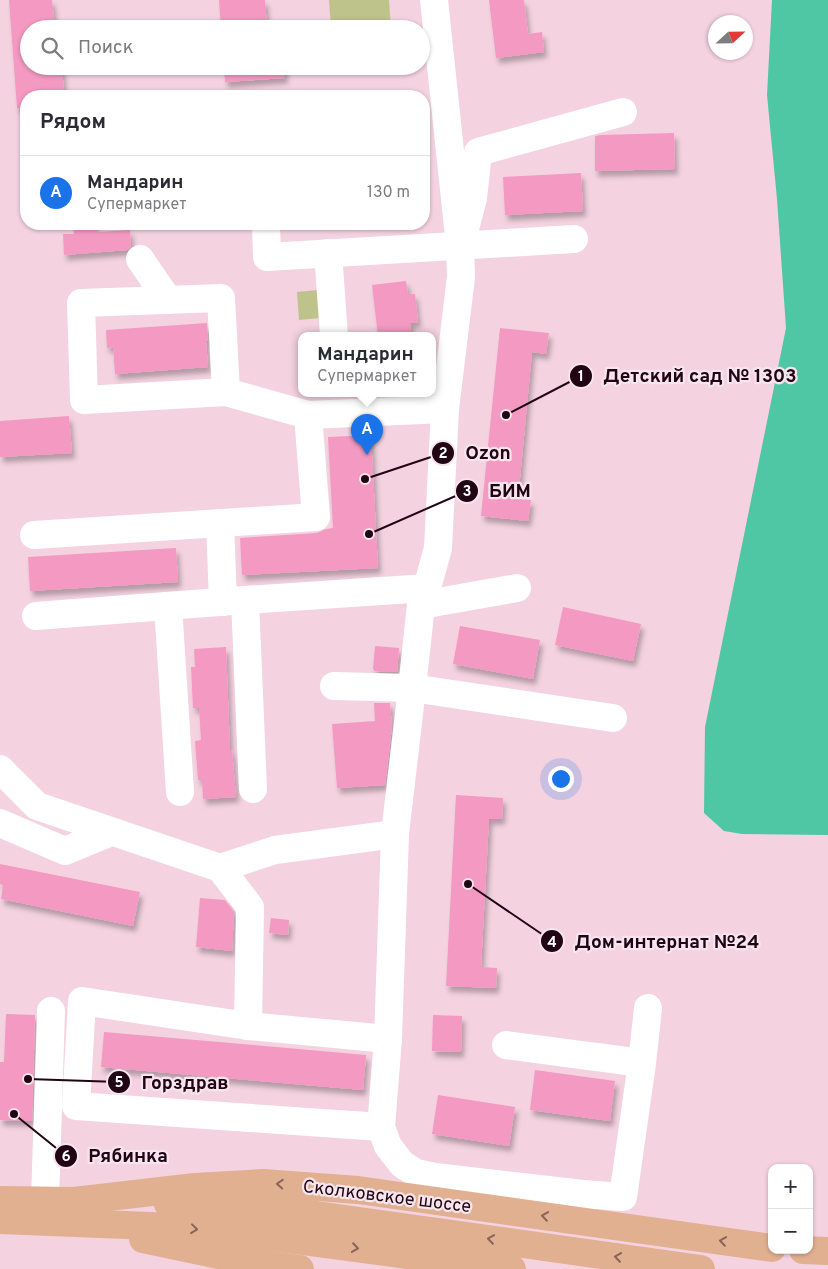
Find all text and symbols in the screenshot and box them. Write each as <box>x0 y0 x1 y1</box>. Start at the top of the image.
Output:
north arrow <box>708 15 753 60</box>
search box <box>20 20 430 75</box>
icon: search <box>38 34 66 62</box>
text: Поиск <box>78 36 134 60</box>
text: Рядом <box>40 109 106 136</box>
text: Мандарин <box>87 171 183 195</box>
text: A <box>50 183 62 203</box>
text: 130 m <box>367 183 410 203</box>
text: Супермаркет <box>87 195 187 215</box>
popup <box>298 332 436 397</box>
text: Мандарин <box>317 343 414 367</box>
callout: Детский сад № 1303 <box>569 359 807 393</box>
text: Детский сад № 1303 <box>603 365 797 389</box>
text: Супермаркет <box>317 367 417 387</box>
text: 1 <box>578 368 584 387</box>
pin: A <box>351 414 383 455</box>
callout: Ozon <box>430 436 521 470</box>
text: Ozon <box>465 442 511 466</box>
text: 2 <box>438 445 448 464</box>
callout: БИМ <box>454 474 541 508</box>
text: БИМ <box>489 480 531 504</box>
text: 3 <box>463 483 472 502</box>
your location <box>548 766 574 792</box>
callout: Дом-интернат №24 <box>539 924 769 958</box>
text: Дом-интернат №24 <box>575 931 759 955</box>
text: 4 <box>547 934 557 953</box>
callout: Горздрав <box>106 1065 238 1099</box>
text: Горздрав <box>141 1072 229 1096</box>
text: 5 <box>114 1074 124 1093</box>
callout: Рябинка <box>53 1139 178 1173</box>
text: Рябинка <box>88 1145 168 1169</box>
text: 6 <box>61 1148 71 1167</box>
map controls <box>768 1164 813 1254</box>
button: + <box>768 1164 813 1209</box>
street label: Сколковское шоссе <box>301 1176 472 1219</box>
one-way arrow <box>276 1179 284 1190</box>
button: − <box>768 1209 813 1254</box>
one-way arrow <box>541 1211 549 1222</box>
one-way arrow <box>190 1223 198 1234</box>
one-way arrow <box>487 1234 495 1245</box>
one-way arrow <box>719 1236 727 1247</box>
one-way arrow <box>352 1242 360 1253</box>
one-way arrow <box>614 1252 622 1263</box>

